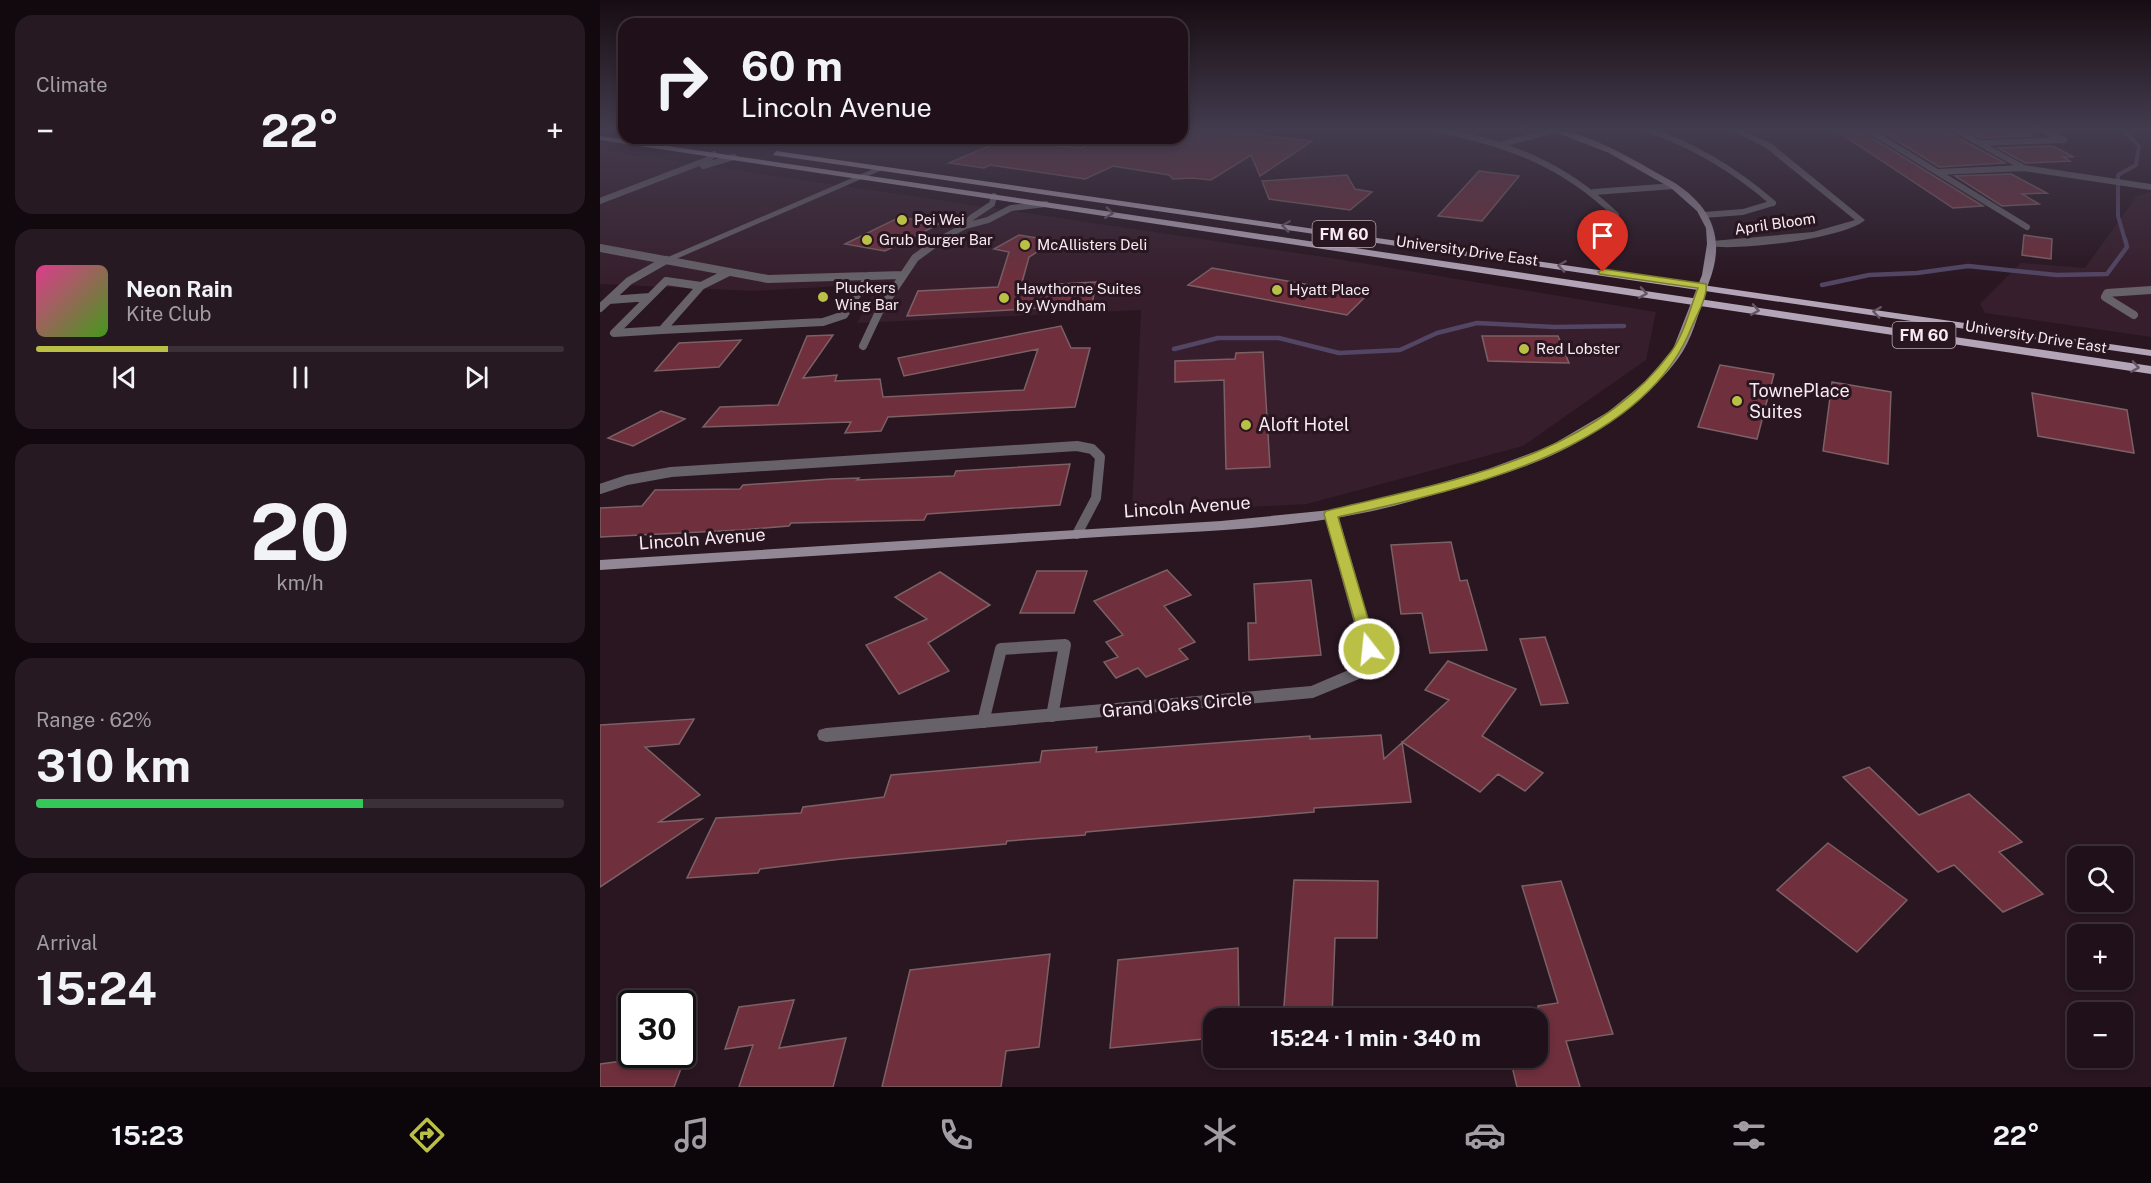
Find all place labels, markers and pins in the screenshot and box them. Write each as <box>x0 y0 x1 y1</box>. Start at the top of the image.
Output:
pin <box>1577 210 1628 272</box>
place label: Pei Wei <box>914 211 965 228</box>
marker: Pei Wei <box>895 213 909 227</box>
place label: Grub Burger Bar <box>879 231 993 248</box>
marker: Grub Burger Bar <box>860 233 874 247</box>
place label: McAllisters Deli <box>1037 236 1147 253</box>
marker: McAllisters Deli <box>1018 238 1032 252</box>
place label: Pluckers Wing Bar <box>835 279 899 313</box>
place label: Hawthorne Suites by Wyndham <box>1016 280 1141 314</box>
place label: Hyatt Place <box>1289 281 1370 298</box>
marker: Hyatt Place <box>1270 283 1284 297</box>
marker: Pluckers Wing Bar <box>816 290 830 304</box>
marker: Hawthorne Suites by Wyndham <box>997 291 1011 305</box>
place label: Red Lobster <box>1536 340 1620 357</box>
marker: Red Lobster <box>1517 342 1531 356</box>
place label: TownePlace Suites <box>1749 380 1850 422</box>
marker: TownePlace Suites <box>1730 394 1744 408</box>
place label: Aloft Hotel <box>1258 414 1349 435</box>
marker: Aloft Hotel <box>1239 418 1253 432</box>

